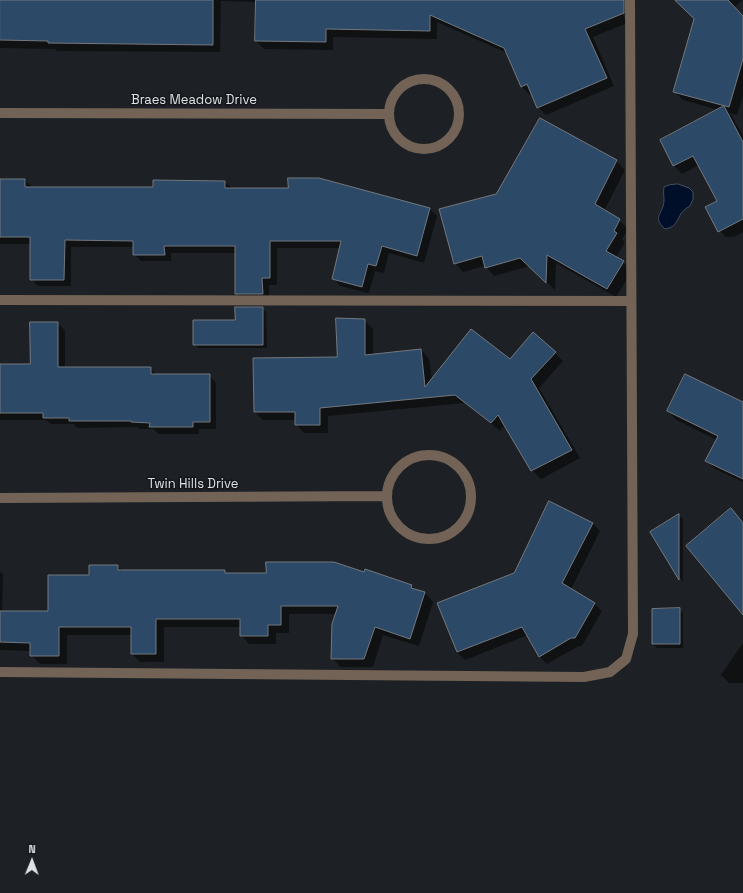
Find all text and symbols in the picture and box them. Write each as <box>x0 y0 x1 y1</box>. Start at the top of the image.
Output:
street label: Braes Meadow Drive <box>131 92 257 108</box>
street label: Twin Hills Drive <box>148 476 238 492</box>
north arrow <box>12 841 52 881</box>
text: N <box>28 842 36 856</box>

